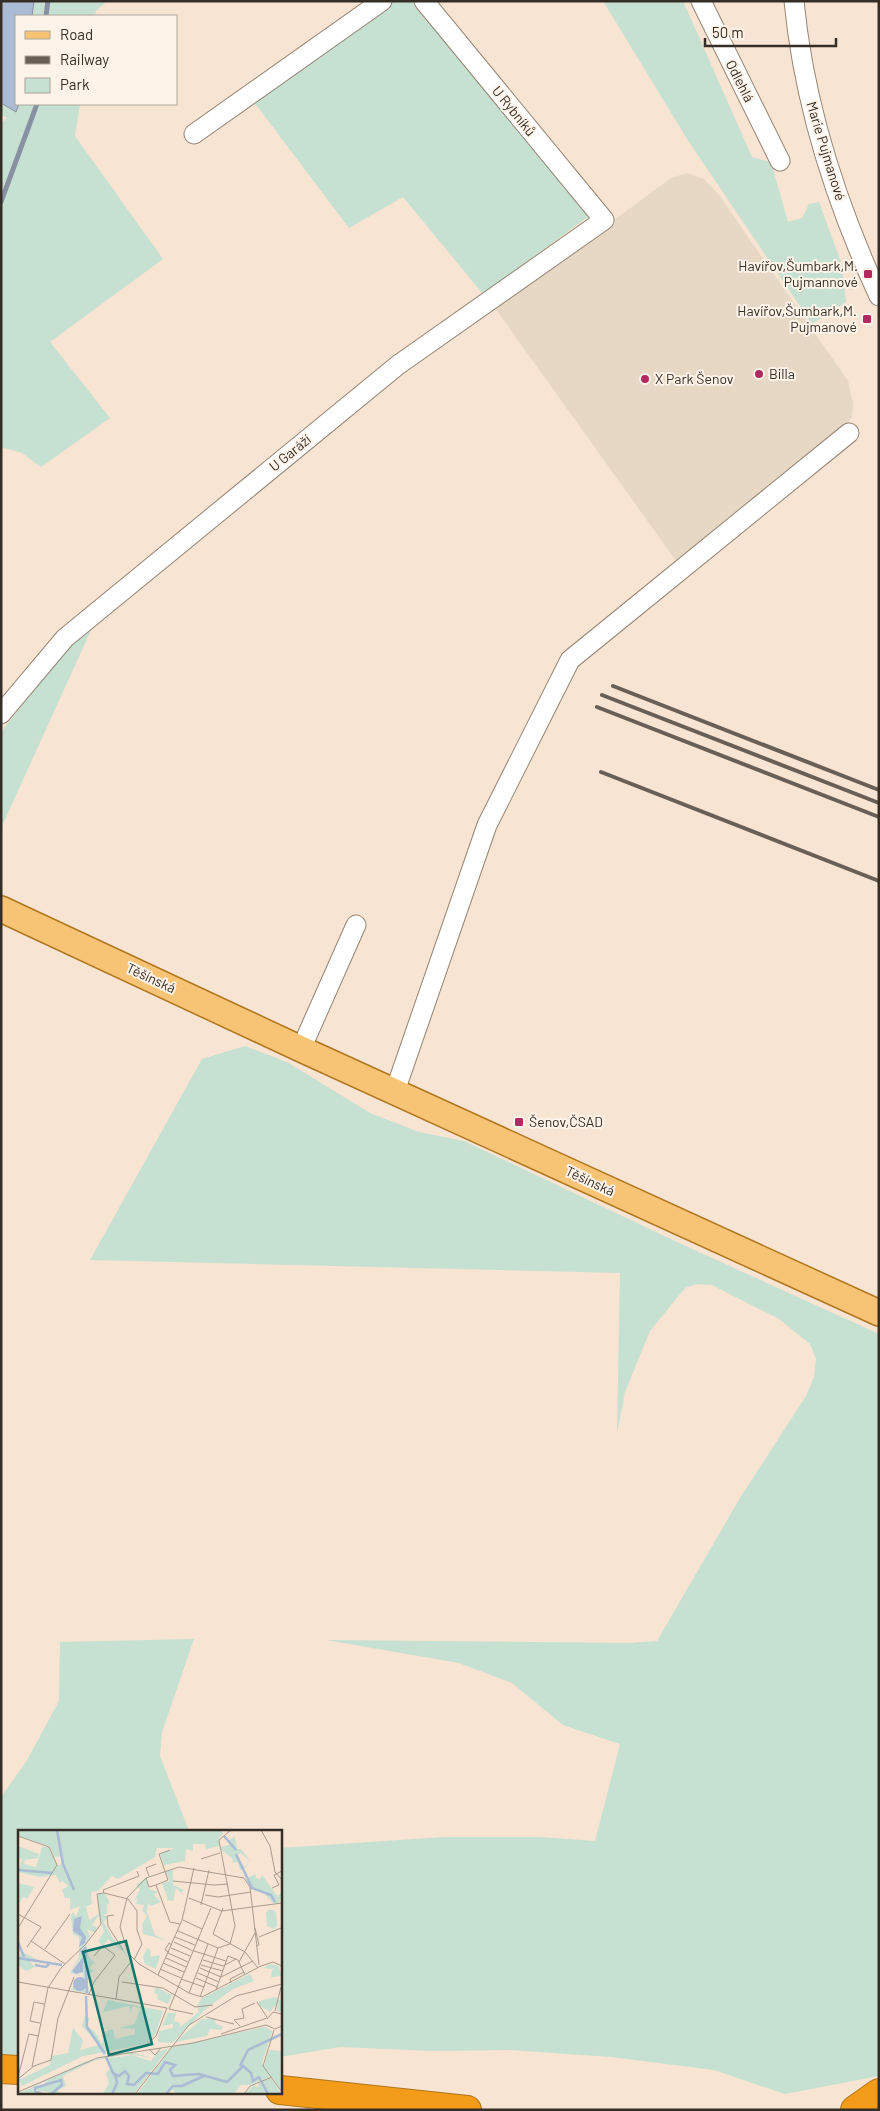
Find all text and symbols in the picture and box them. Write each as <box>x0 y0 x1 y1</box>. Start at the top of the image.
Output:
legend <box>15 15 178 105</box>
scale bar <box>705 15 836 47</box>
text: 50 m <box>712 23 744 41</box>
text: Road <box>60 25 93 43</box>
text: Railway <box>60 50 109 68</box>
street label: Odlehlá <box>723 57 758 105</box>
text: Park <box>60 75 90 93</box>
street label: U Rybníků <box>489 82 540 139</box>
street label: Marie Pujmanové <box>803 99 850 202</box>
place label: Havířov,Šumbark,M. Pujmannové <box>738 257 858 290</box>
marker: Havířov,Šumbark,M. Pujmannové <box>862 268 874 280</box>
place label: Havířov,Šumbark,M. Pujmanové <box>737 302 857 335</box>
marker: Havířov,Šumbark,M. Pujmanové <box>861 313 873 325</box>
place label: Billa <box>769 365 795 382</box>
marker: Billa <box>753 368 765 380</box>
place label: X Park Šenov <box>655 370 734 387</box>
marker: X Park Šenov <box>639 373 651 385</box>
street label: U Garáží <box>265 431 314 475</box>
street label: Těšínská <box>124 959 179 996</box>
place label: Šenov,ČSAD <box>529 1113 603 1130</box>
marker: Šenov,ČSAD <box>513 1116 525 1128</box>
street label: Těšínská <box>563 1162 618 1199</box>
inset map <box>18 1830 281 2094</box>

